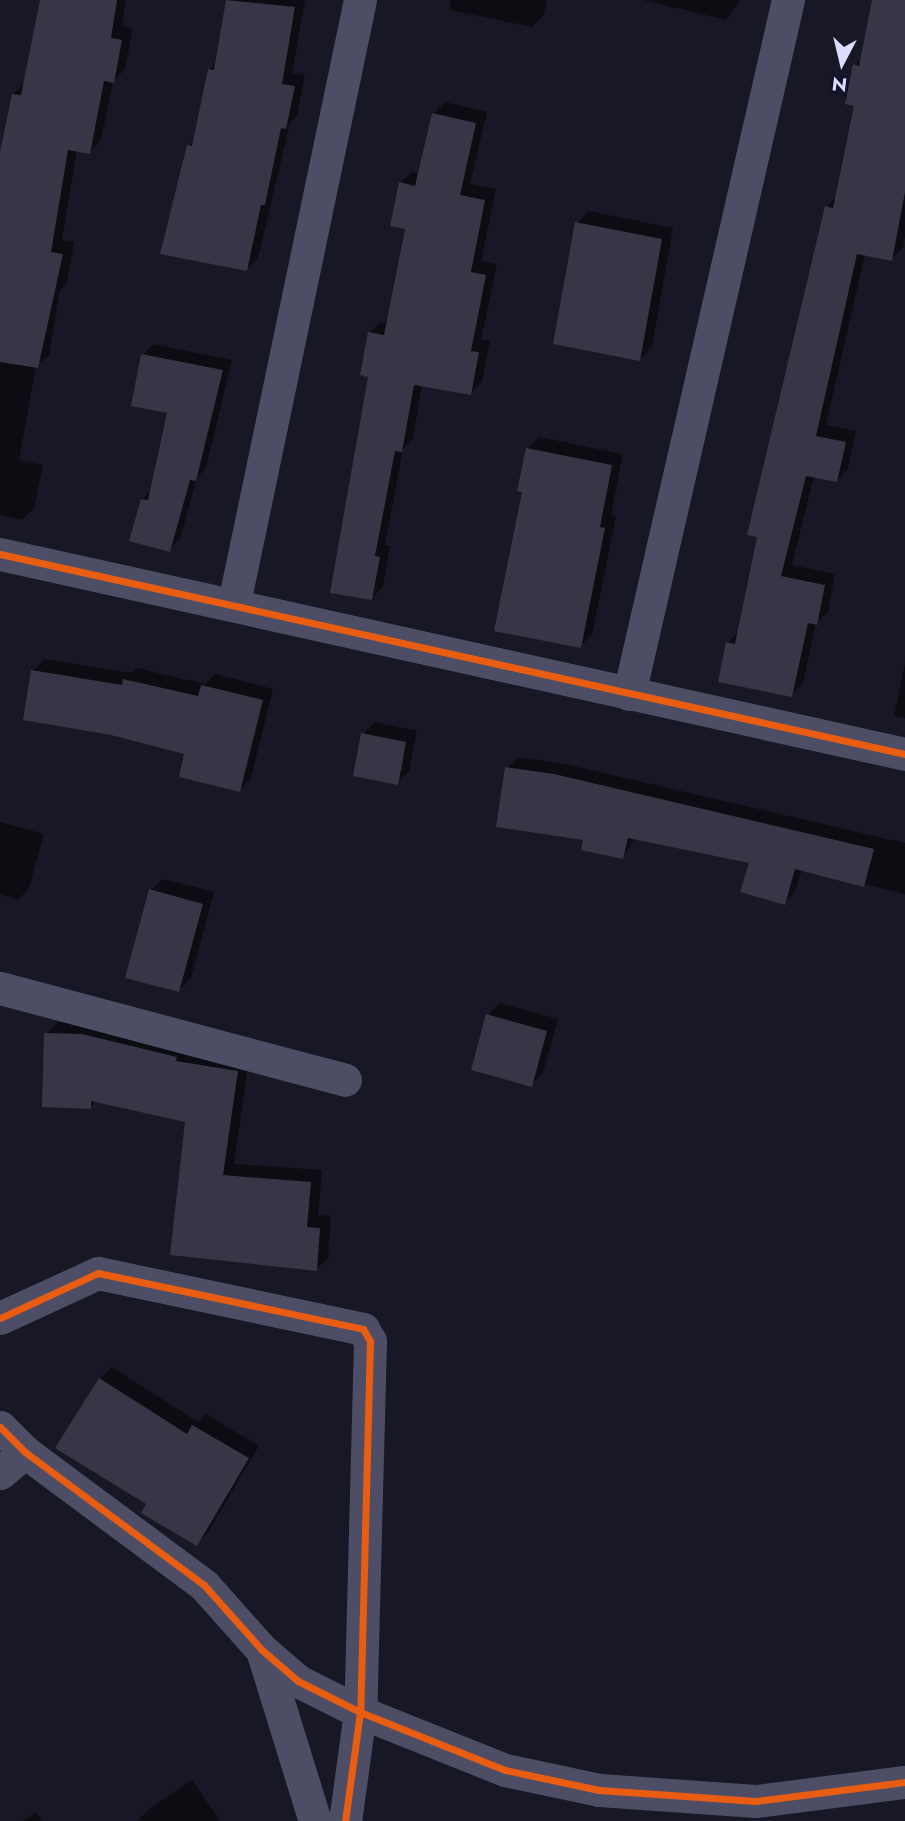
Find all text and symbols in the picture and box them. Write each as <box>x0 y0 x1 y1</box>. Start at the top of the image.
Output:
north arrow <box>807 28 877 98</box>
text: N <box>830 70 849 99</box>

